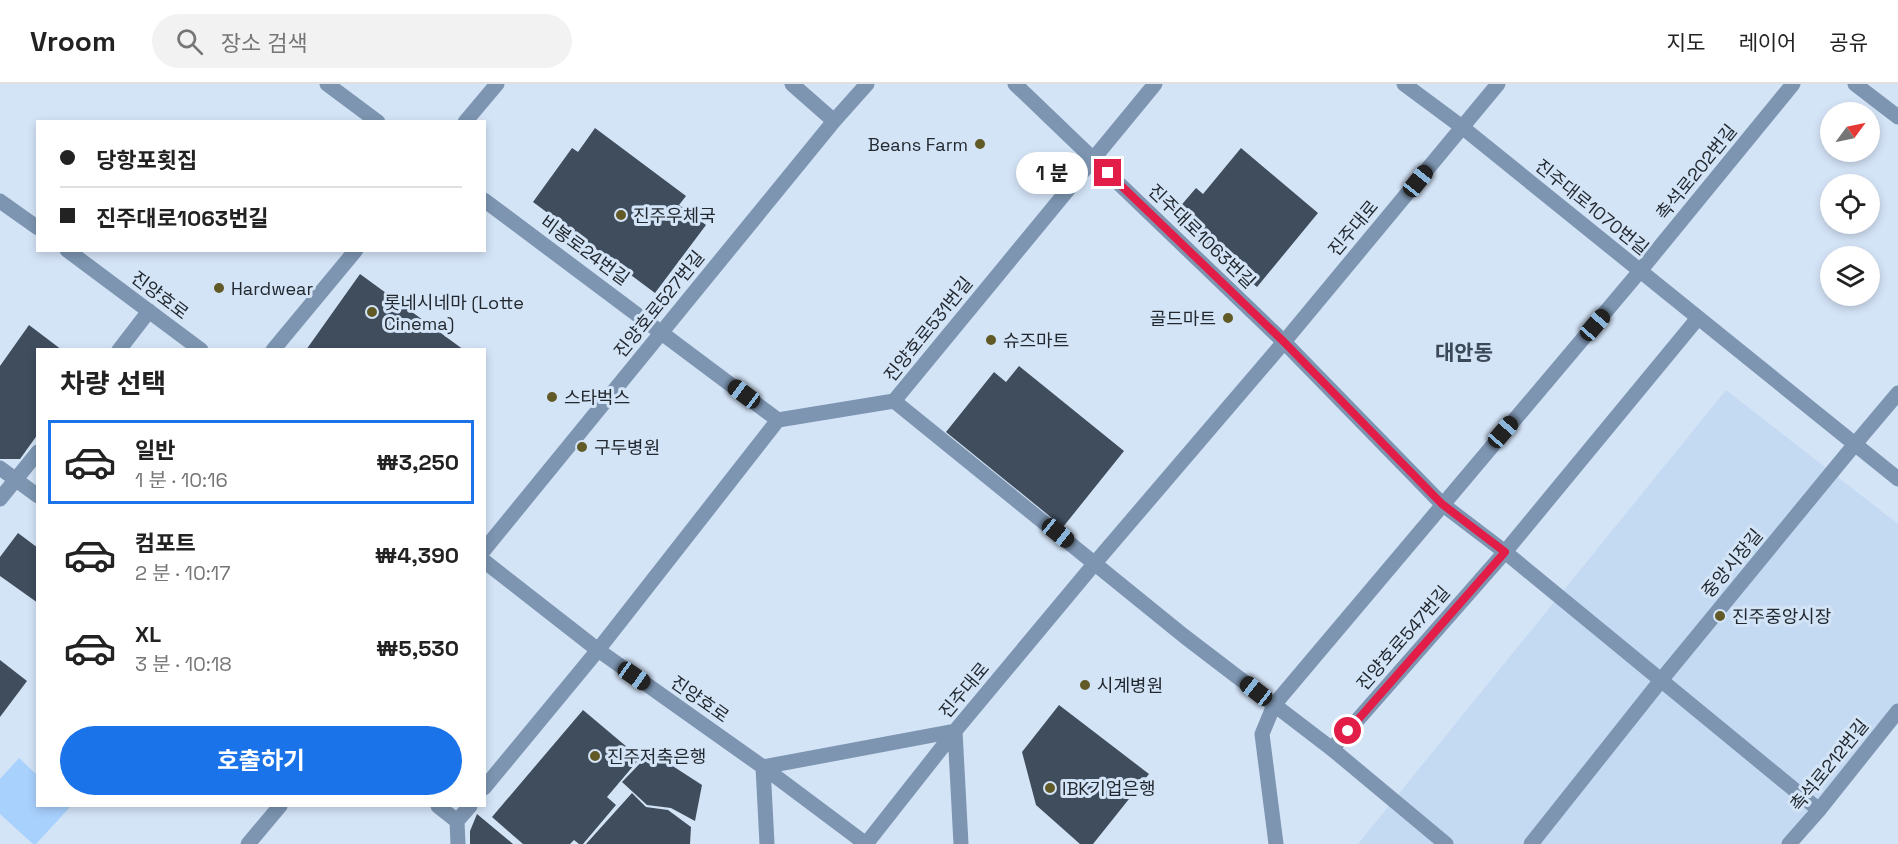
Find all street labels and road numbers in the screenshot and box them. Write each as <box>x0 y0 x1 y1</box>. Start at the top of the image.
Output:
street label: 촉석로202번길 <box>1651 120 1741 224</box>
street label: 진주대로1070번길 <box>1530 154 1654 260</box>
street label: 진주대로1063번길 <box>1144 179 1260 293</box>
street label: 진주대로 <box>1323 195 1383 261</box>
street label: 비봉로24번길 <box>536 210 634 290</box>
street label: 진양호로527번길 <box>609 246 709 362</box>
street label: 진양호로 <box>127 266 193 324</box>
street label: 진양호로531번길 <box>879 272 977 386</box>
street label: 중앙시장길 <box>1697 524 1767 602</box>
street label: 진양호로547번길 <box>1351 581 1455 695</box>
street label: 진주대로 <box>934 657 994 723</box>
street label: 진양호로 <box>666 671 734 727</box>
street label: 촉석로212번길 <box>1785 714 1873 816</box>

